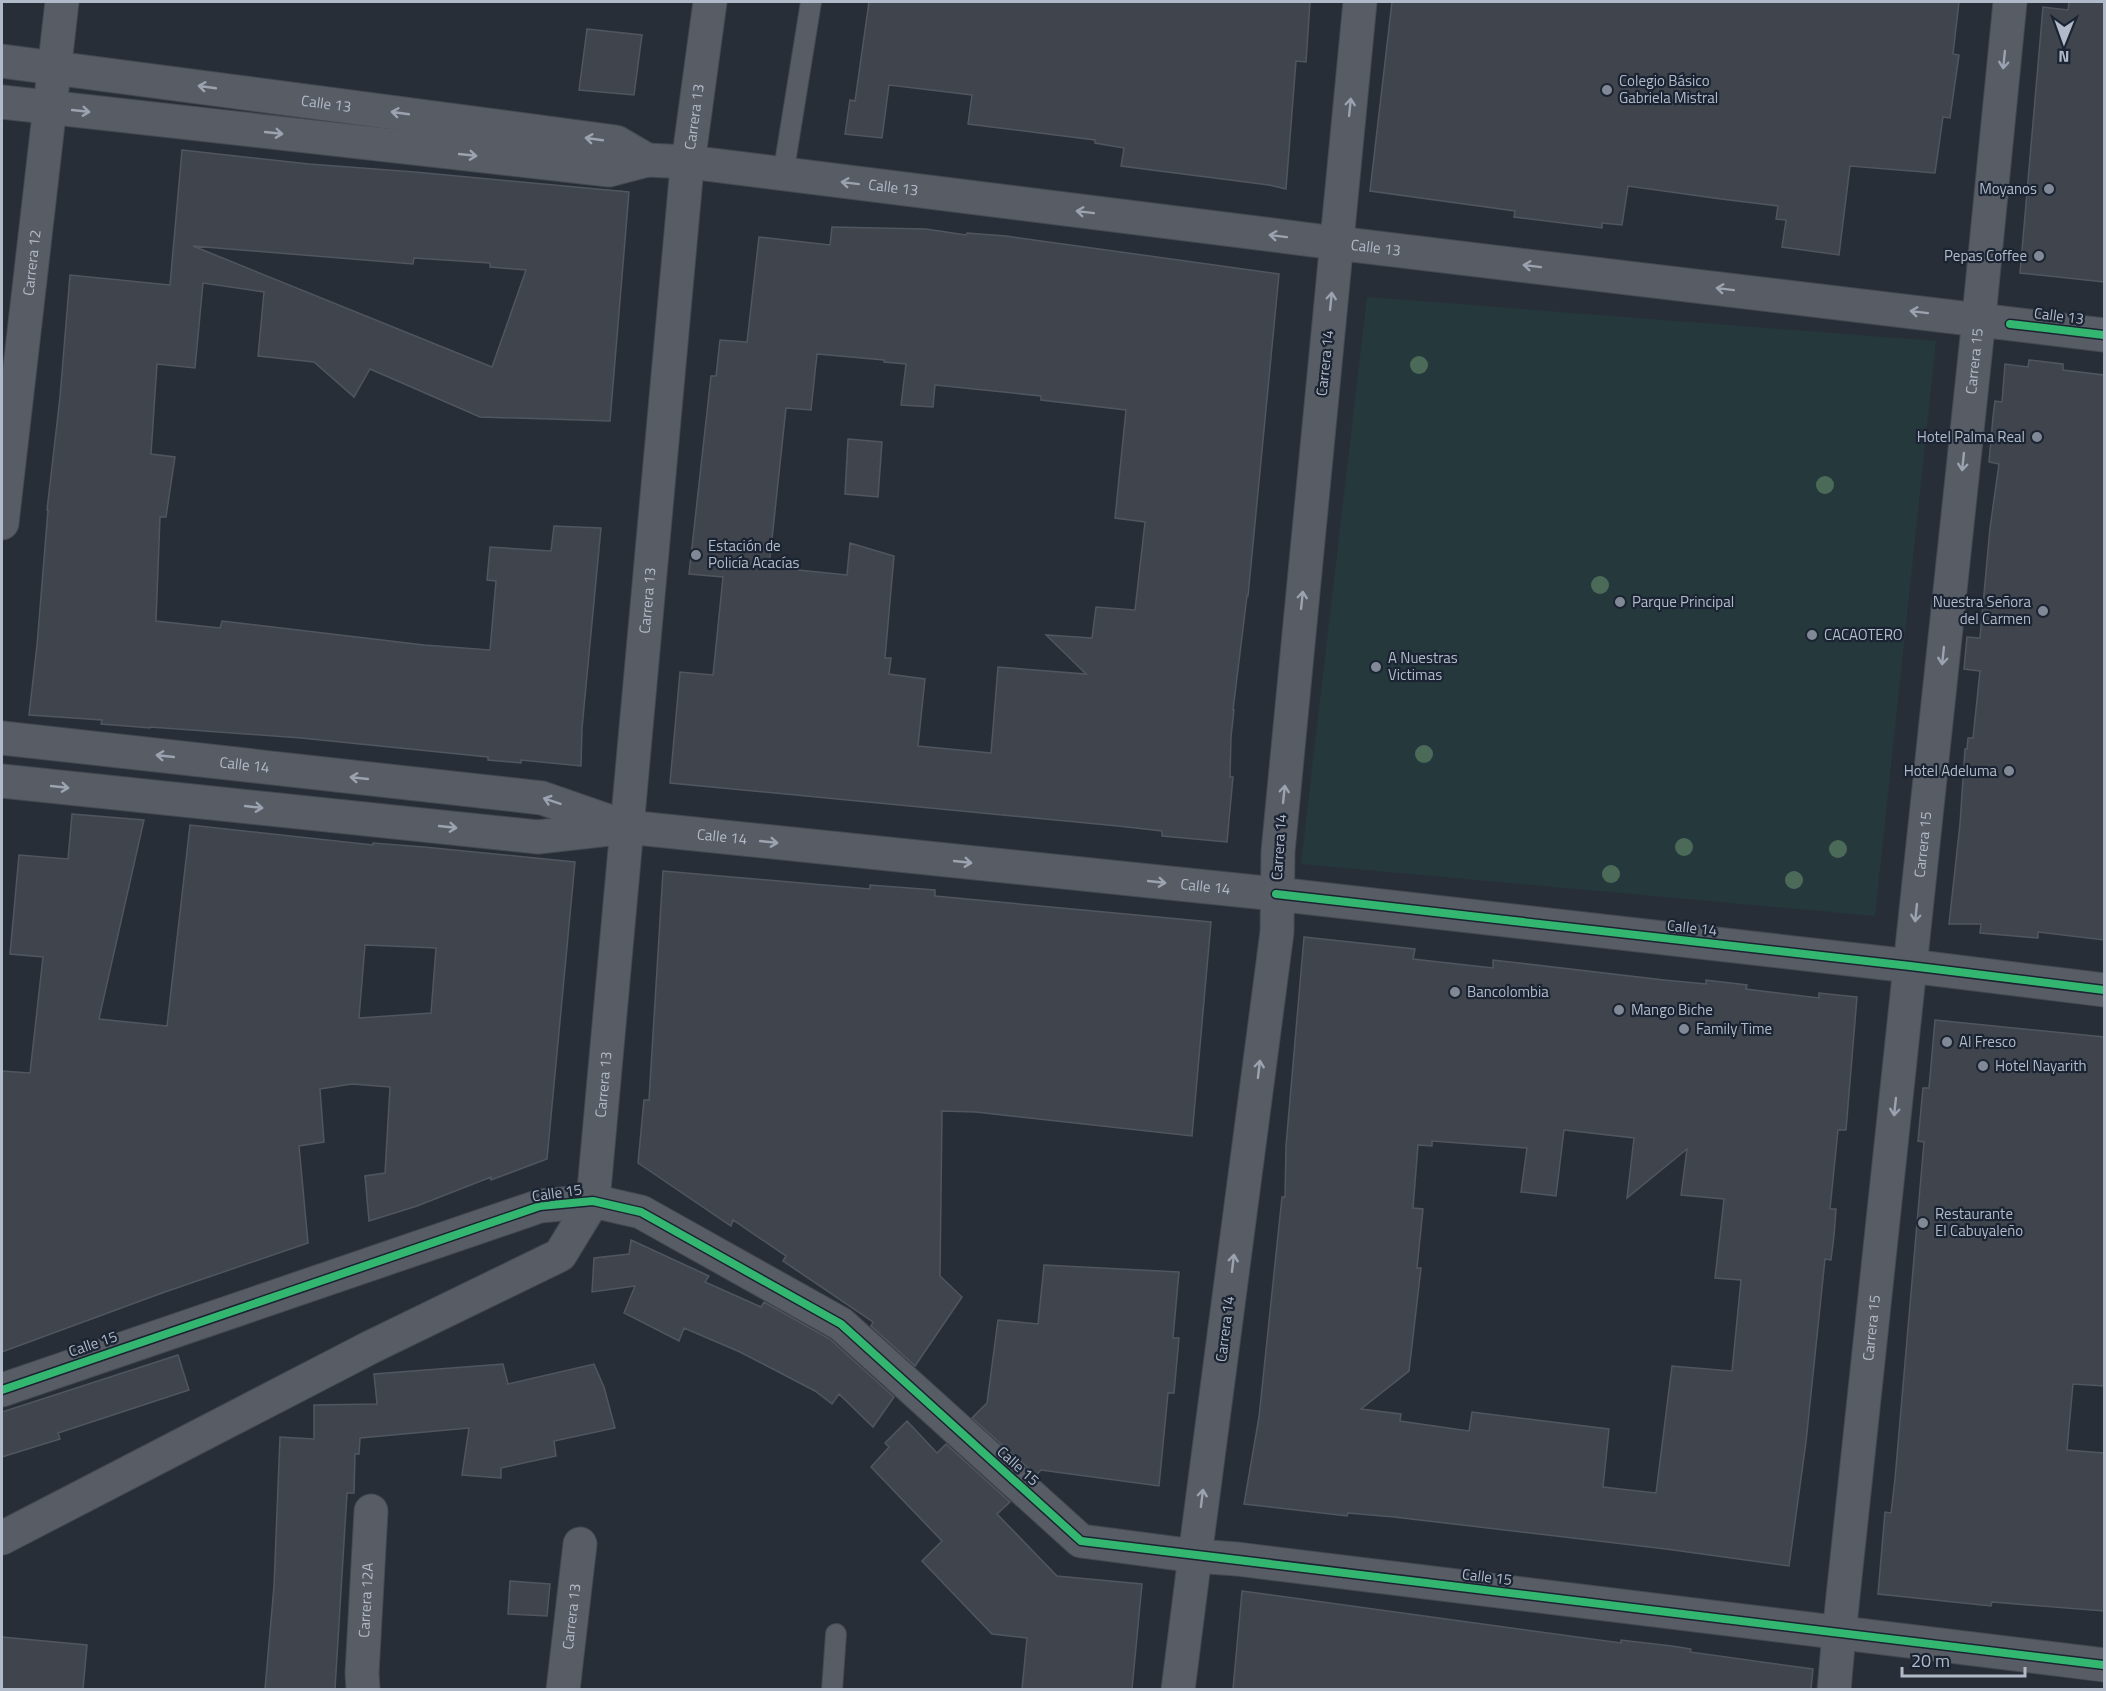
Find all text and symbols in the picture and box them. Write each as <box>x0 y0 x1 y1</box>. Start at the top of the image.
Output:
north arrow <box>2034 12 2094 72</box>
text: N <box>2058 45 2069 69</box>
one-way arrow <box>1998 49 2009 69</box>
place label: Colegio Básico Gabriela Mistral <box>1619 69 1718 109</box>
one-way arrow <box>198 82 217 93</box>
street label: Carrera 13 <box>678 82 710 151</box>
marker: Colegio Básico Gabriela Mistral <box>1600 83 1614 97</box>
street label: Calle 13 <box>300 89 353 118</box>
one-way arrow <box>1345 98 1356 118</box>
one-way arrow <box>70 106 90 117</box>
one-way arrow <box>391 108 411 119</box>
one-way arrow <box>264 128 284 139</box>
one-way arrow <box>584 133 604 144</box>
one-way arrow <box>458 149 478 160</box>
street label: Calle 13 <box>867 173 920 202</box>
one-way arrow <box>840 177 860 188</box>
place label: Moyanos <box>1979 177 2037 200</box>
marker: Moyanos <box>2042 182 2056 196</box>
one-way arrow <box>1075 206 1095 217</box>
street label: Carrera 12 <box>16 228 47 297</box>
one-way arrow <box>1269 230 1289 241</box>
street label: Calle 13 <box>1349 233 1402 262</box>
place label: Pepas Coffee <box>1944 244 2027 267</box>
marker: Pepas Coffee <box>2032 249 2046 263</box>
one-way arrow <box>1522 261 1542 272</box>
one-way arrow <box>1716 284 1736 295</box>
one-way arrow <box>1326 292 1337 312</box>
street label: Calle 13 <box>2033 301 2085 330</box>
one-way arrow <box>1910 306 1929 317</box>
street label: Carrera 15 <box>1959 327 1989 395</box>
street label: Carrera 14 <box>1310 329 1339 397</box>
place label: Hotel Palma Real <box>1917 425 2025 448</box>
marker: Hotel Palma Real <box>2030 430 2044 444</box>
one-way arrow <box>1957 452 1968 472</box>
place label: Estación de Policía Acacías <box>708 534 799 574</box>
marker: Estación de Policía Acacías <box>689 548 703 562</box>
street label: Carrera 13 <box>633 566 662 635</box>
place label: Parque Principal <box>1632 590 1734 613</box>
place label: Nuestra Señora del Carmen <box>1933 590 2031 630</box>
one-way arrow <box>1297 591 1308 611</box>
marker: Parque Principal <box>1613 595 1627 609</box>
marker: Nuestra Señora del Carmen <box>2036 604 2050 618</box>
place label: CACAOTERO <box>1824 623 1903 646</box>
marker: CACAOTERO <box>1805 628 1819 642</box>
place label: A Nuestras Victimas <box>1388 646 1458 686</box>
one-way arrow <box>1937 646 1948 666</box>
marker: A Nuestras Victimas <box>1369 660 1383 674</box>
one-way arrow <box>155 750 175 761</box>
street label: Calle 14 <box>218 750 271 779</box>
place label: Hotel Adeluma <box>1904 759 1997 782</box>
marker: Hotel Adeluma <box>2002 764 2016 778</box>
one-way arrow <box>349 772 369 783</box>
one-way arrow <box>49 782 69 793</box>
one-way arrow <box>1279 785 1290 805</box>
one-way arrow <box>543 795 562 806</box>
one-way arrow <box>243 802 263 813</box>
street label: Carrera 15 <box>1908 810 1937 879</box>
street label: Carrera 14 <box>1265 813 1292 881</box>
one-way arrow <box>437 822 457 833</box>
street label: Calle 14 <box>696 822 748 850</box>
one-way arrow <box>758 837 778 848</box>
one-way arrow <box>952 857 972 868</box>
street label: Calle 14 <box>1179 872 1232 900</box>
one-way arrow <box>1146 877 1166 888</box>
one-way arrow <box>1910 902 1921 922</box>
street label: Calle 14 <box>1666 913 1718 942</box>
place label: Bancolombia <box>1467 980 1549 1003</box>
marker: Bancolombia <box>1448 985 1462 999</box>
place label: Mango Biche <box>1631 998 1713 1021</box>
marker: Mango Biche <box>1612 1003 1626 1017</box>
place label: Family Time <box>1696 1017 1772 1040</box>
marker: Family Time <box>1677 1022 1691 1036</box>
place label: Al Fresco <box>1959 1030 2016 1053</box>
marker: Al Fresco <box>1940 1035 1954 1049</box>
street label: Carrera 13 <box>589 1050 618 1119</box>
place label: Hotel Nayarith <box>1995 1054 2087 1077</box>
marker: Hotel Nayarith <box>1976 1059 1990 1073</box>
one-way arrow <box>1253 1060 1264 1080</box>
one-way arrow <box>1889 1096 1900 1116</box>
street label: Calle 15 <box>530 1178 583 1207</box>
place label: Restaurante El Cabuyaleño <box>1935 1202 2023 1242</box>
marker: Restaurante El Cabuyaleño <box>1916 1216 1930 1230</box>
one-way arrow <box>1228 1253 1239 1273</box>
street label: Carrera 15 <box>1856 1293 1886 1362</box>
street label: Carrera 14 <box>1209 1295 1240 1363</box>
street label: Calle 15 <box>65 1324 120 1363</box>
street label: Calle 15 <box>992 1440 1045 1491</box>
one-way arrow <box>1197 1488 1208 1508</box>
street label: Carrera 12A <box>352 1562 379 1638</box>
street label: Calle 15 <box>1461 1562 1513 1591</box>
street label: Carrera 13 <box>556 1582 586 1651</box>
scale bar <box>1902 1640 2025 1678</box>
text: 20 m <box>1911 1647 1950 1674</box>

